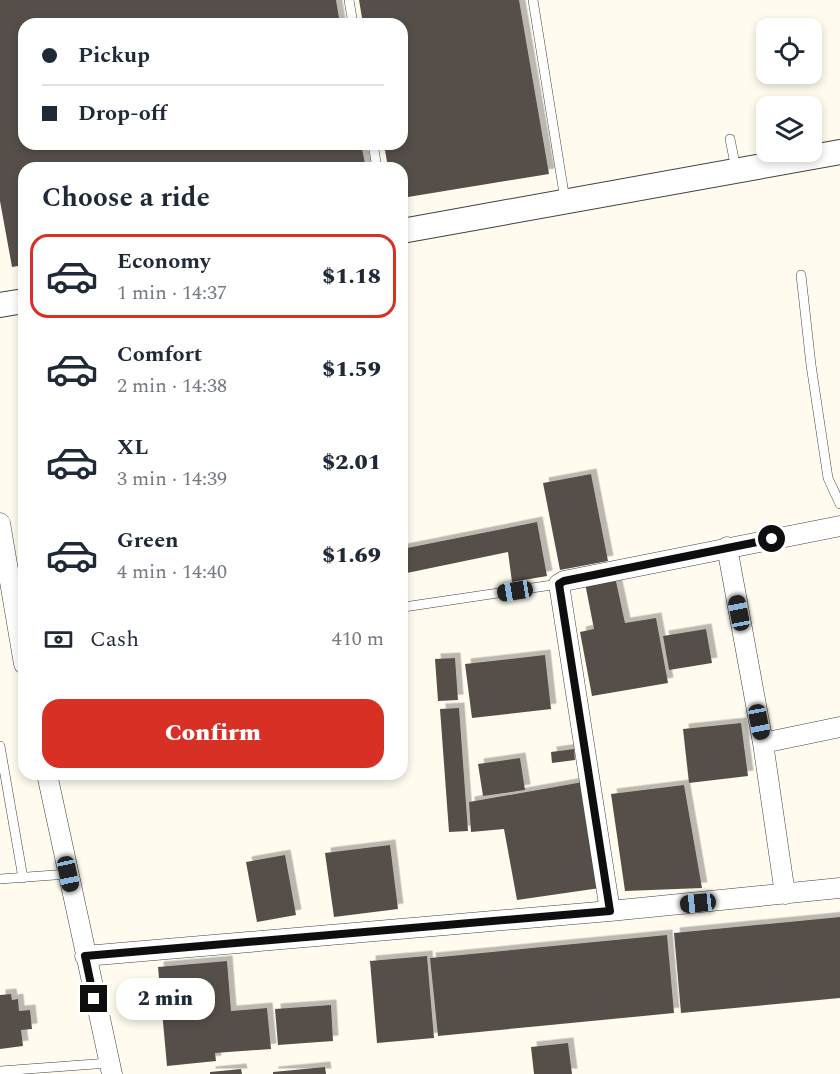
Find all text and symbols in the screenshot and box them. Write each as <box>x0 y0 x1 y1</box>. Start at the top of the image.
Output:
map controls <box>756 18 822 162</box>
button: locate <box>756 18 822 84</box>
text: Pickup <box>78 39 150 72</box>
button: layers <box>756 96 822 162</box>
text: Drop-off <box>78 97 167 130</box>
text: Choose a ride <box>42 177 210 219</box>
text: Economy <box>117 245 210 278</box>
icon: car <box>45 249 99 303</box>
text: $1.18 <box>322 260 381 293</box>
text: 1 min · 14:37 <box>117 278 227 308</box>
text: Comfort <box>117 338 202 371</box>
icon: car <box>45 342 99 396</box>
text: $1.59 <box>322 353 381 386</box>
text: 2 min · 14:38 <box>117 371 227 401</box>
text: XL <box>117 431 148 464</box>
icon: car <box>45 435 99 489</box>
text: $2.01 <box>322 446 381 479</box>
text: 3 min · 14:39 <box>117 464 227 494</box>
text: Green <box>117 524 179 557</box>
route start <box>758 525 785 552</box>
icon: car <box>45 528 99 582</box>
text: $1.69 <box>322 539 381 572</box>
text: 4 min · 14:40 <box>117 557 227 587</box>
car <box>496 579 534 603</box>
car <box>727 594 751 632</box>
icon: cash <box>42 623 75 656</box>
text: Cash <box>90 623 139 656</box>
text: 410 m <box>332 624 384 654</box>
button: Confirm <box>42 699 384 768</box>
car <box>747 703 771 741</box>
car <box>55 855 81 893</box>
car <box>679 892 717 914</box>
callout: 2 min <box>115 978 214 1020</box>
text: 2 min <box>138 984 193 1014</box>
route end <box>80 985 107 1012</box>

